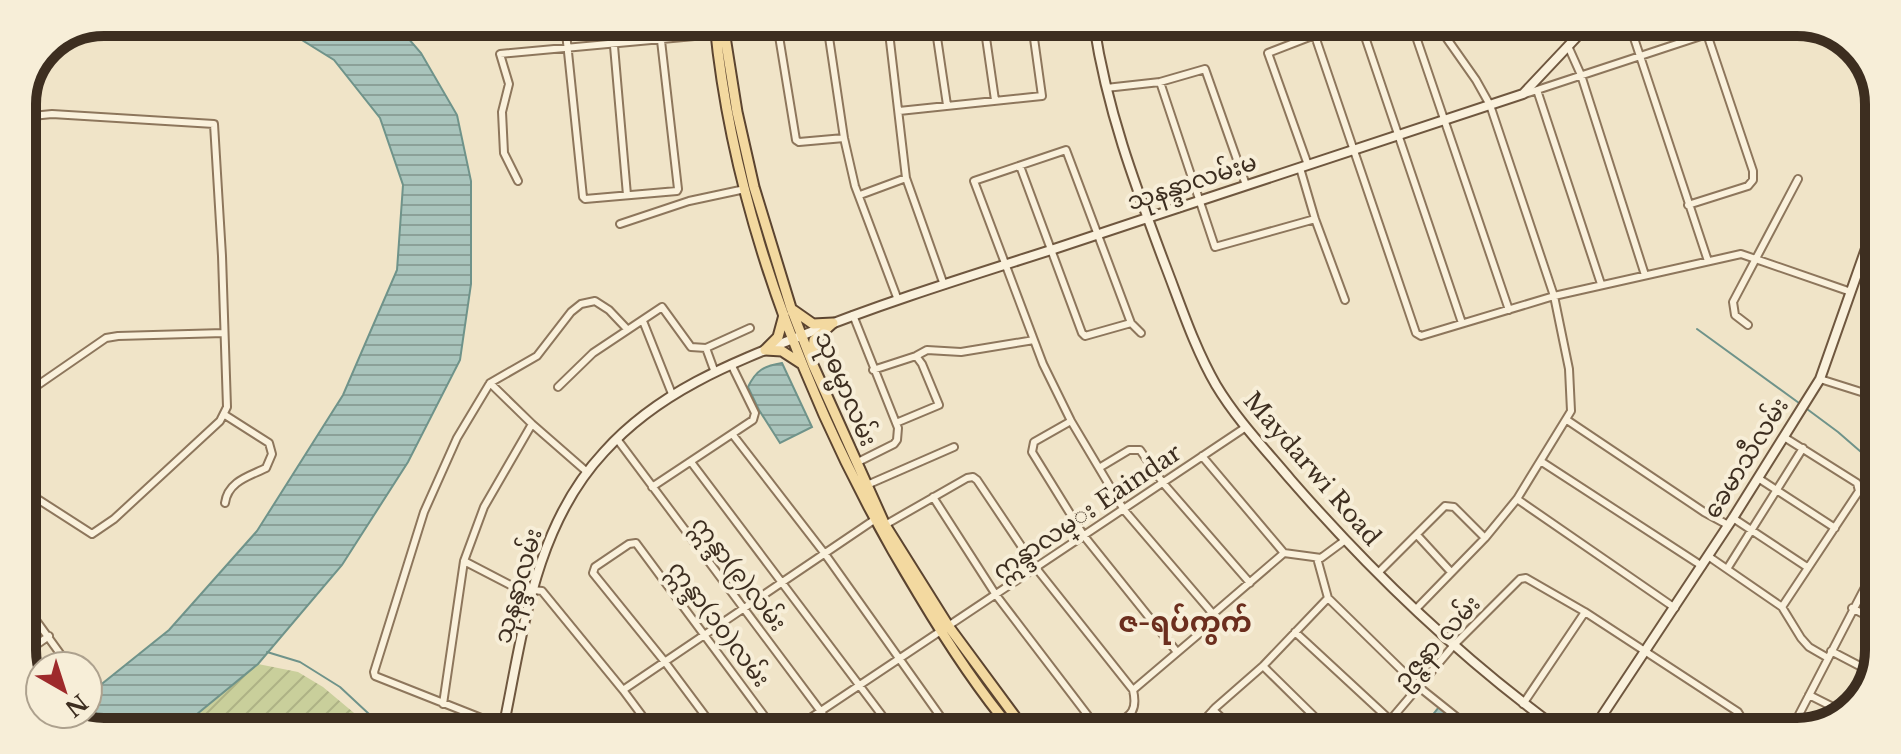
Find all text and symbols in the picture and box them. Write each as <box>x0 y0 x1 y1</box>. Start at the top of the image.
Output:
street label: သုနန္ဒာလမ်းမ <box>1123 146 1262 221</box>
street label: သုဓမ္မာလမ်း <box>804 327 885 453</box>
street label: Maydarwi Road <box>1238 386 1387 551</box>
street label: ခေမာသီလမ်း <box>1696 392 1794 523</box>
street label: ဣန္ဒာလမ္း Eaindar <box>987 437 1190 590</box>
street label: ဣန္ဒာ(၉)လမ်း <box>681 510 794 640</box>
street label: သုနန္ဒာလမ်း <box>486 525 553 648</box>
street label: ဣန္ဒာ(၁၀)လမ်း <box>658 554 777 696</box>
street label: ဥဇ္ဇနာ လမ်း <box>1387 588 1490 698</box>
district label: ဇ-ရပ်ကွက် <box>1118 603 1252 645</box>
north arrow <box>24 650 104 730</box>
text: N <box>59 688 93 722</box>

